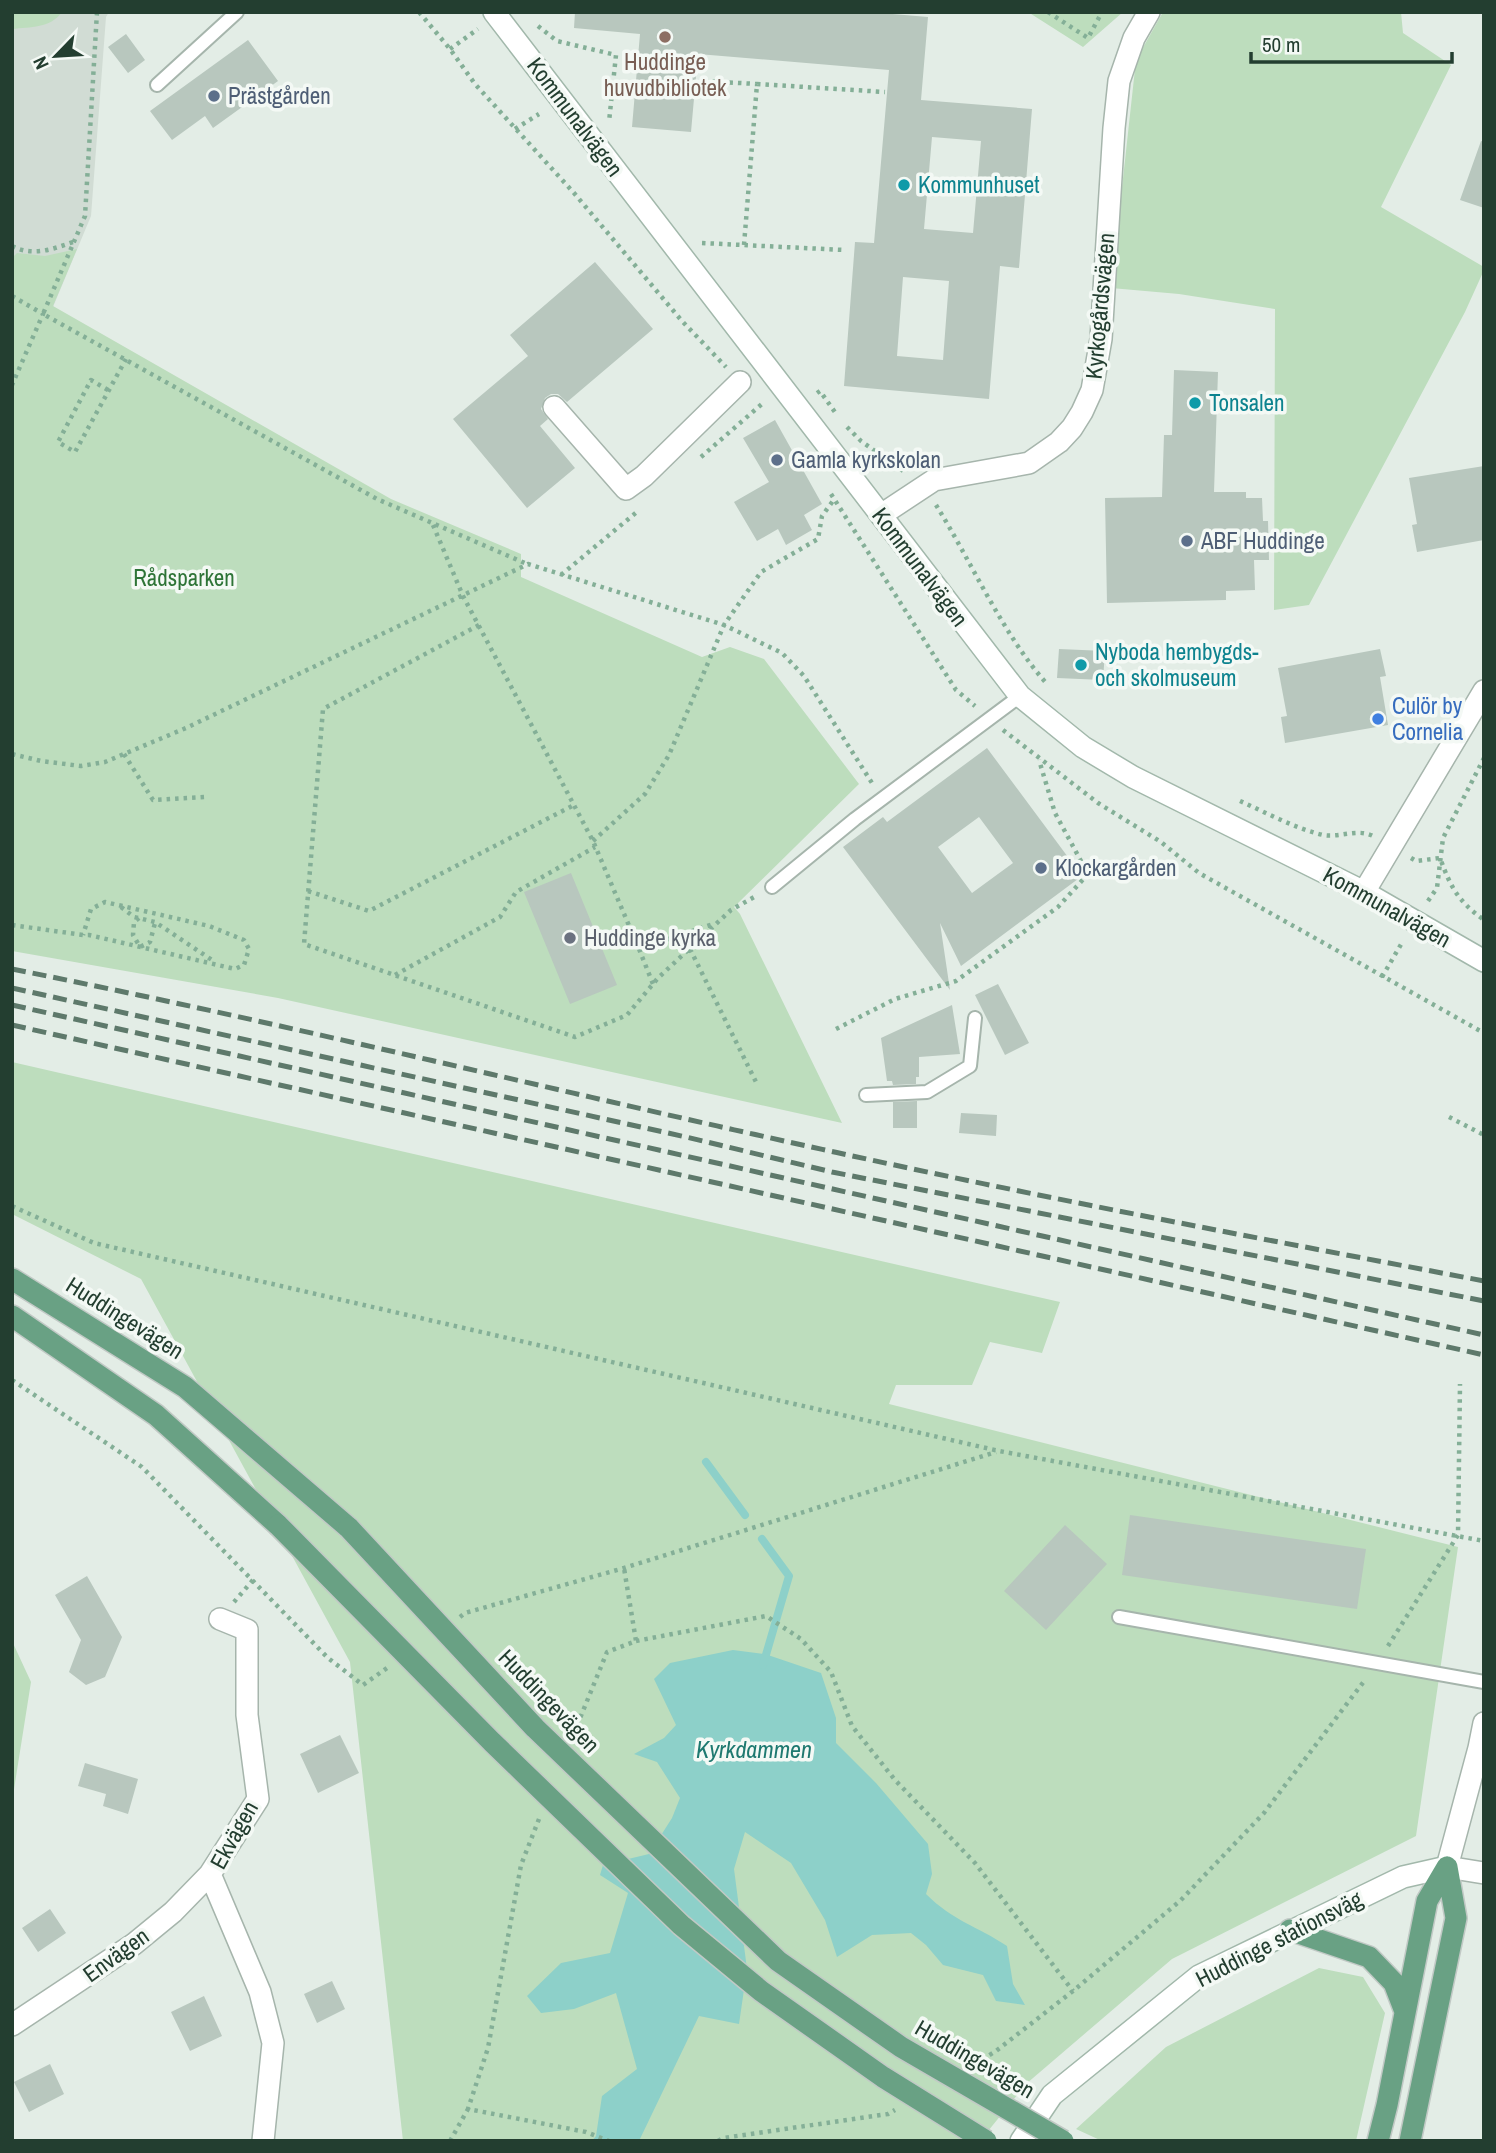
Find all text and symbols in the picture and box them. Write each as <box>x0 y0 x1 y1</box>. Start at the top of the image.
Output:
north arrow <box>21 21 91 91</box>
scale bar <box>1251 21 1452 65</box>
marker: Huddinge huvudbibliotek <box>657 29 673 45</box>
text: 50 m <box>1262 30 1300 59</box>
place label: Huddinge huvudbibliotek <box>604 46 727 103</box>
street label: Kommunalvägen <box>520 51 630 183</box>
text: N <box>26 53 55 74</box>
place label: Prästgården <box>228 80 331 111</box>
marker: Prästgården <box>206 88 222 104</box>
place label: Kommunhuset <box>918 169 1040 200</box>
marker: Kommunhuset <box>896 177 912 193</box>
street label: Kyrkogårdsvägen <box>1078 232 1121 380</box>
place label: Tonsalen <box>1209 387 1285 418</box>
marker: Tonsalen <box>1187 395 1203 411</box>
place label: Gamla kyrkskolan <box>791 444 941 475</box>
marker: Gamla kyrkskolan <box>769 452 785 468</box>
street label: Kommunalvägen <box>865 501 975 633</box>
place label: ABF Huddinge <box>1200 525 1325 556</box>
marker: ABF Huddinge <box>1179 533 1195 549</box>
park label: Rådsparken <box>133 562 235 593</box>
place label: Nyboda hembygds- och skolmuseum <box>1095 636 1259 693</box>
marker: Nyboda hembygds- och skolmuseum <box>1073 657 1089 673</box>
place label: Culör by Cornelia <box>1392 690 1464 747</box>
marker: Culör by Cornelia <box>1370 711 1386 727</box>
place label: Klockargården <box>1055 852 1177 883</box>
street label: Kommunalvägen <box>1318 859 1457 954</box>
marker: Klockargården <box>1033 860 1049 876</box>
place label: Huddinge kyrka <box>584 922 717 953</box>
marker: Huddinge kyrka <box>562 930 578 946</box>
street label: Huddingevägen <box>61 1269 190 1366</box>
street label: Huddingevägen <box>492 1642 607 1759</box>
water label: Kyrkdammen <box>696 1733 812 1765</box>
street label: Ekvägen <box>202 1795 265 1874</box>
street label: Huddinge stationsväg <box>1190 1883 1368 1994</box>
street label: Envägen <box>76 1920 155 1989</box>
street label: Huddingevägen <box>910 2012 1041 2105</box>

